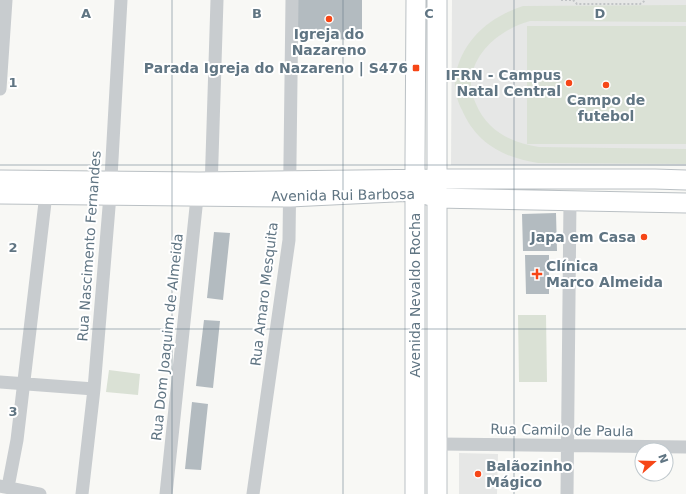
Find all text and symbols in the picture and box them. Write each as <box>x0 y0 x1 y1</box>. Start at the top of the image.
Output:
text: A <box>81 6 91 21</box>
text: B <box>252 6 262 21</box>
text: C <box>424 6 434 21</box>
text: D <box>595 6 606 21</box>
marker: Igreja do Nazareno <box>324 14 334 24</box>
place label: Igreja do Nazareno <box>292 26 367 58</box>
place label: Parada Igreja do Nazareno | S476 <box>144 60 408 77</box>
marker: Parada Igreja do Nazareno | S476 <box>411 63 421 73</box>
place label: IFRN - Campus Natal Central <box>446 67 561 99</box>
text: 1 <box>8 75 18 90</box>
marker: IFRN - Campus Natal Central <box>564 78 574 88</box>
marker: Campo de futebol <box>601 80 611 90</box>
place label: Campo de futebol <box>567 92 645 124</box>
street label: Rua Nascimento Fernandes <box>74 150 104 342</box>
street label: Avenida Rui Barbosa <box>271 186 415 204</box>
street label: Avenida Nevaldo Rocha <box>407 213 423 377</box>
street label: Rua Amaro Mesquita <box>247 221 281 367</box>
place label: Japa em Casa <box>530 229 636 245</box>
marker: Japa em Casa <box>639 232 649 242</box>
street label: Rua Dom Joaquim de Almeida <box>148 233 186 441</box>
text: 2 <box>8 240 18 255</box>
place label: Clínica Marco Almeida <box>546 258 663 290</box>
marker: Clínica Marco Almeida <box>531 268 543 280</box>
text: 3 <box>8 404 18 419</box>
street label: Rua Camilo de Paula <box>490 421 634 439</box>
north arrow <box>634 442 674 482</box>
text: N <box>655 452 671 465</box>
place label: Balãozinho Mágico <box>486 458 573 490</box>
marker: Balãozinho Mágico <box>473 469 483 479</box>

